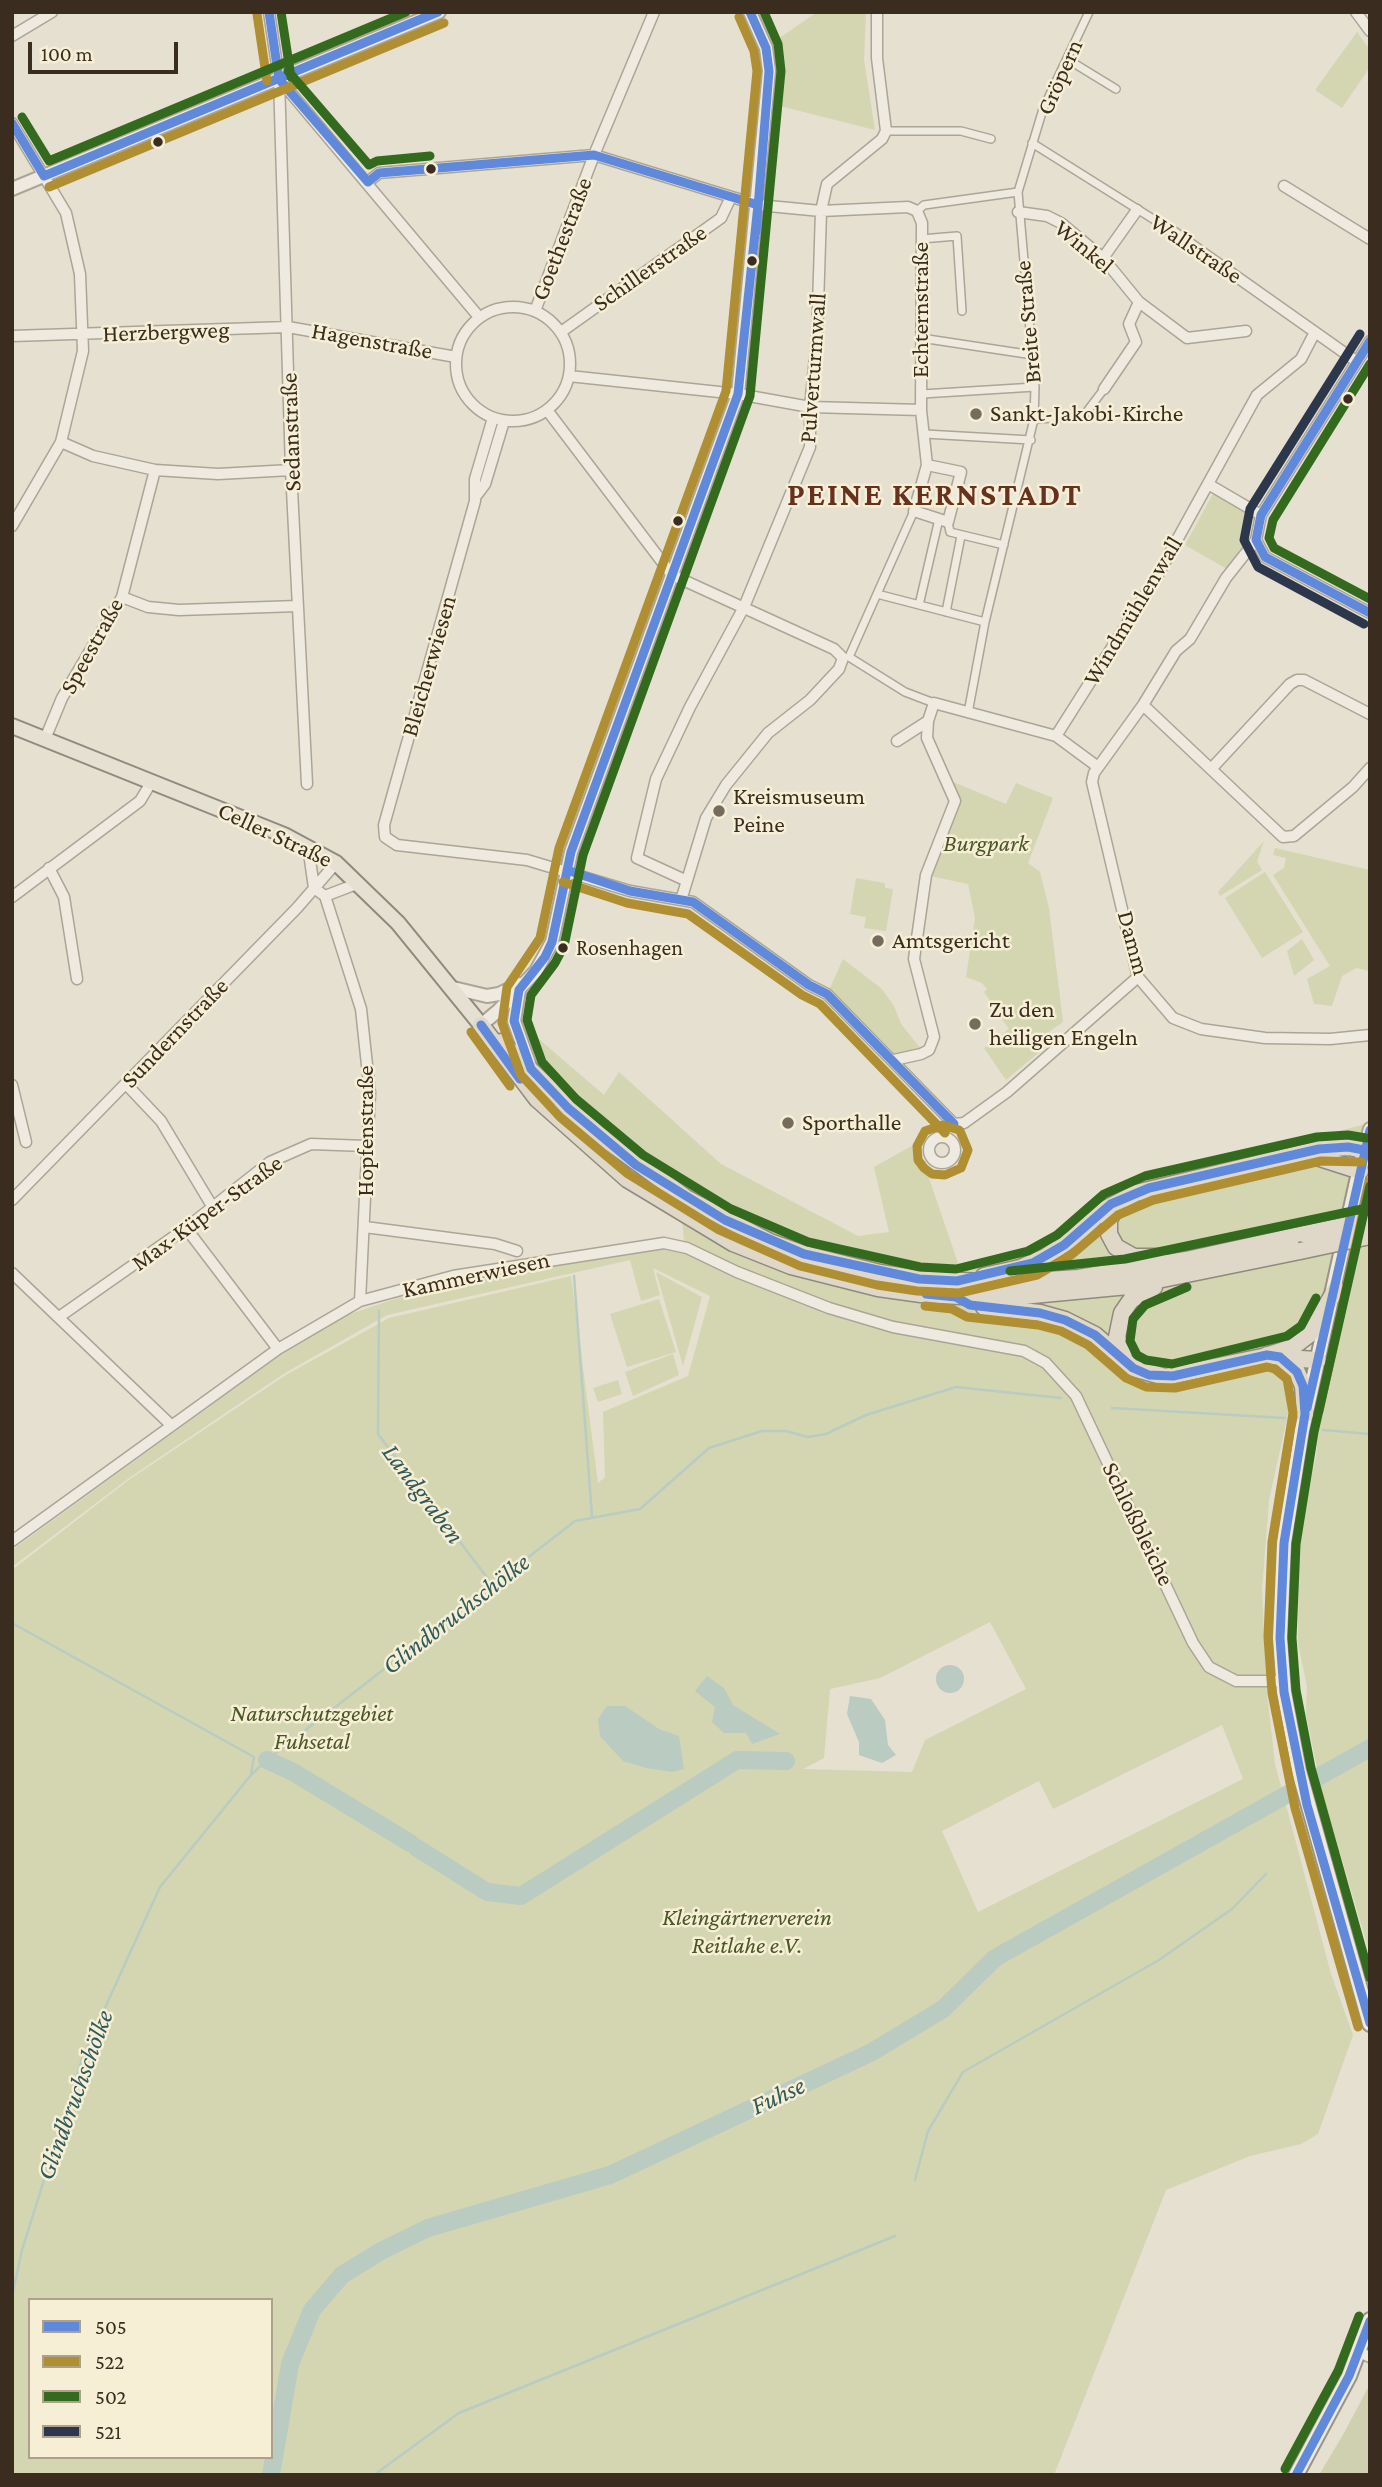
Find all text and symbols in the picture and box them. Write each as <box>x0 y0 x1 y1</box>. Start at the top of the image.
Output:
scale bar <box>32 28 182 72</box>
street label: Gröpern <box>1031 35 1089 119</box>
text: 100 m <box>41 42 93 66</box>
unlabelled marker <box>151 135 165 149</box>
unlabelled marker <box>424 162 438 176</box>
street label: Goethestraße <box>525 173 599 305</box>
street label: Wallstraße <box>1144 208 1248 290</box>
street label: Winkel <box>1048 214 1120 280</box>
street label: Schillerstraße <box>588 218 712 318</box>
street label: Echternstraße <box>907 242 935 378</box>
unlabelled marker <box>745 254 759 268</box>
street label: Breite Straße <box>1008 259 1048 385</box>
street label: Pulverturmwall <box>793 292 833 444</box>
street label: Herzbergweg <box>102 315 230 349</box>
street label: Hagenstraße <box>309 316 435 366</box>
street label: Sedanstraße <box>275 372 307 492</box>
unlabelled marker <box>1341 392 1355 406</box>
place label: Sankt-Jakobi-Kirche <box>990 400 1183 428</box>
marker: Sankt-Jakobi-Kirche <box>968 406 984 422</box>
district label: PEINE KERNSTADT <box>789 476 1081 514</box>
unlabelled marker <box>671 514 685 528</box>
street label: Windmühlenwall <box>1077 531 1189 691</box>
street label: Bleicherwiesen <box>395 592 463 740</box>
street label: Speestraße <box>54 593 130 699</box>
place label: Kreismuseum Peine <box>733 783 865 839</box>
street label: Celler Straße <box>213 796 337 874</box>
marker: Kreismuseum Peine <box>711 803 727 819</box>
park label: Burgpark <box>943 830 1029 858</box>
street label: Damm <box>1111 908 1155 978</box>
place label: Amtsgericht <box>892 927 1010 955</box>
marker: Amtsgericht <box>870 933 886 949</box>
place label: Rosenhagen <box>576 935 683 961</box>
marker: Rosenhagen <box>556 941 570 955</box>
street label: Sundernstraße <box>115 972 235 1094</box>
place label: Zu den heiligen Engeln <box>989 996 1138 1052</box>
marker: Zu den heiligen Engeln <box>967 1016 983 1032</box>
street label: Hopfenstraße <box>352 1065 380 1197</box>
place label: Sporthalle <box>802 1109 901 1137</box>
marker: Sporthalle <box>780 1115 796 1131</box>
street label: Max-Küper-Straße <box>126 1149 288 1277</box>
street label: Kammerwiesen <box>400 1245 552 1305</box>
water label: Landgraben <box>375 1438 471 1550</box>
street label: Schloßbleiche <box>1096 1457 1180 1591</box>
water label: Glindbruchschölke <box>376 1547 536 1681</box>
park label: Naturschutzgebiet Fuhsetal <box>231 1700 393 1756</box>
park label: Kleingärtnerverein Reitlahe e.V. <box>662 1904 832 1960</box>
water label: Glindbruchschölke <box>30 2006 120 2184</box>
water label: Fuhse <box>746 2070 810 2122</box>
legend <box>28 2298 273 2459</box>
text: 505 <box>95 2315 127 2339</box>
text: 522 <box>95 2350 124 2374</box>
text: 502 <box>95 2385 127 2409</box>
text: 521 <box>95 2420 121 2444</box>

